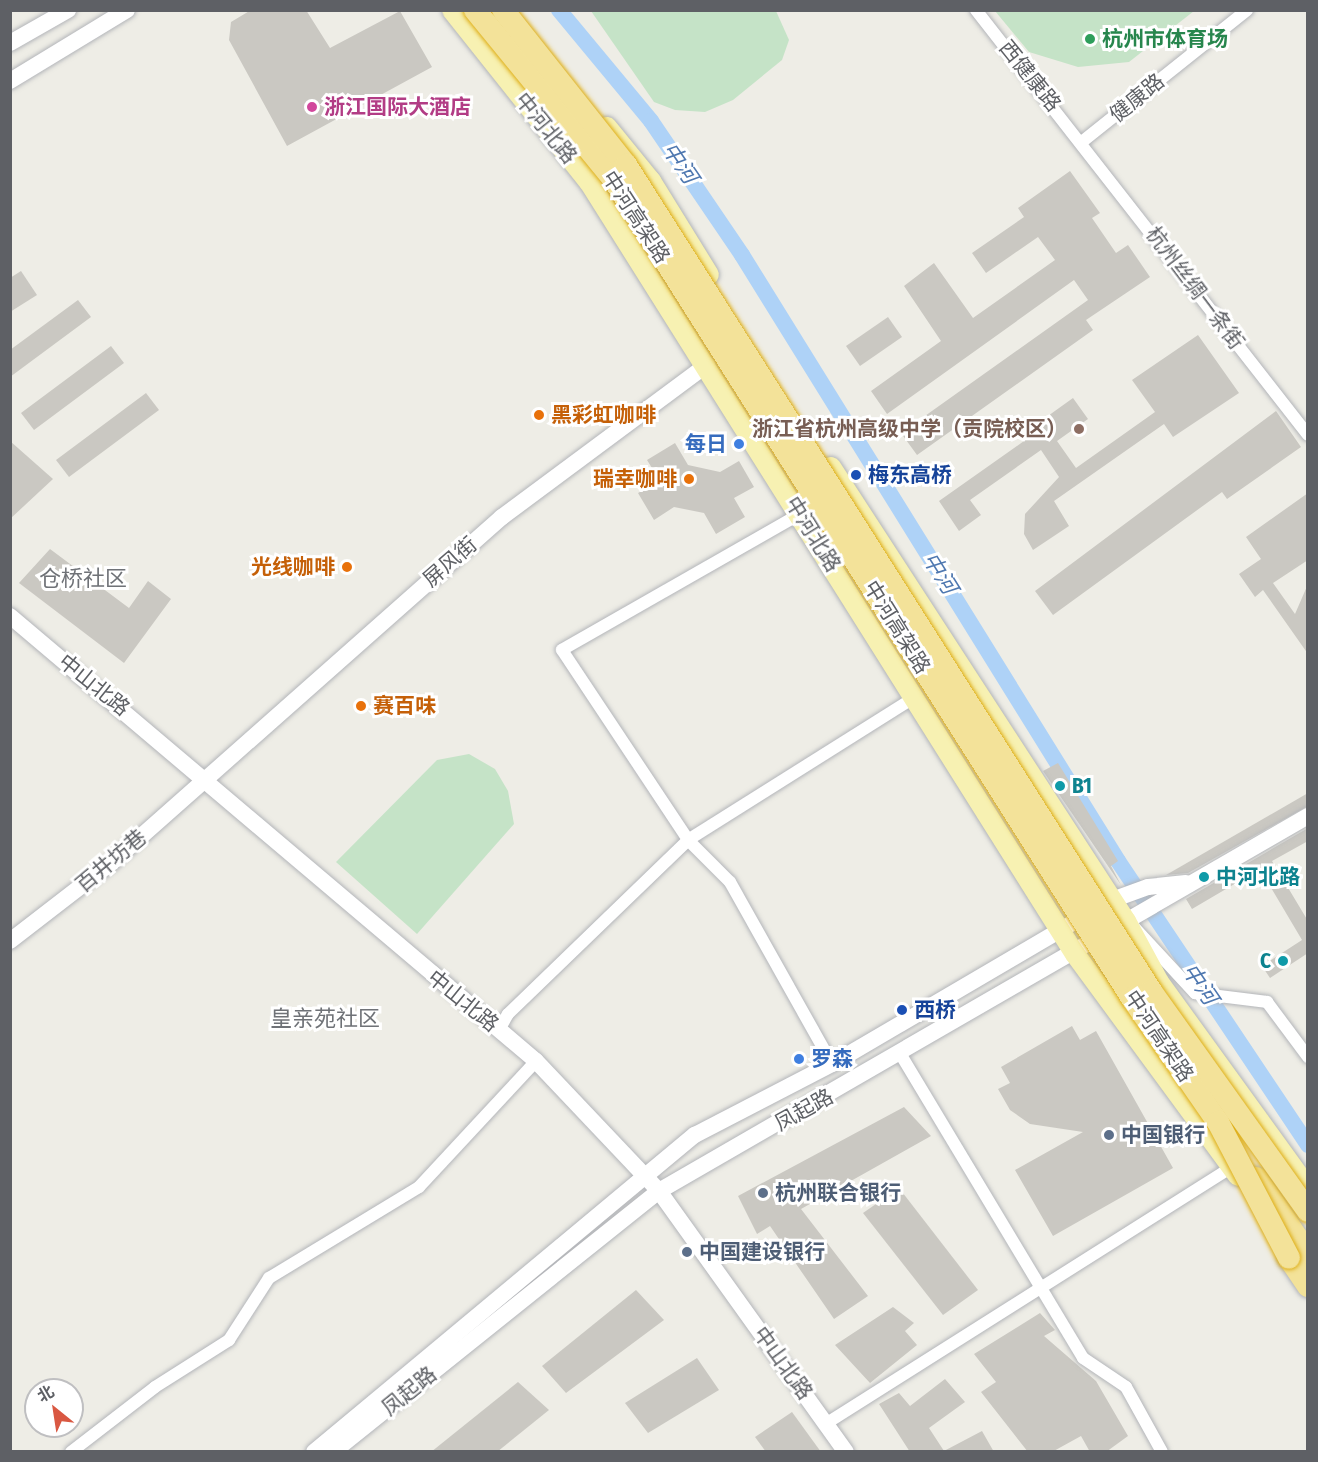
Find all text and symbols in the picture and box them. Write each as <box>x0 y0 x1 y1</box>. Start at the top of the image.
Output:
place label: 杭州市体育场 <box>1102 26 1228 52</box>
marker: 杭州市体育场 <box>1083 32 1097 46</box>
street label: 西健康路 <box>994 35 1066 117</box>
street label: 健康路 <box>1105 68 1169 128</box>
street label: 中河北路 <box>510 87 582 169</box>
place label: 浙江国际大酒店 <box>324 94 471 120</box>
marker: 浙江国际大酒店 <box>305 100 319 114</box>
water label: 中河 <box>657 137 703 189</box>
street label: 中河高架路 <box>597 166 675 268</box>
street label: 杭州丝绸一条街 <box>1141 222 1249 354</box>
place label: 黑彩虹咖啡 <box>551 402 656 428</box>
marker: 黑彩虹咖啡 <box>532 408 546 422</box>
place label: 浙江省杭州高级中学（贡院校区） <box>752 416 1067 442</box>
marker: 浙江省杭州高级中学（贡院校区） <box>1072 422 1086 436</box>
place label: 每日 <box>685 431 727 457</box>
marker: 每日 <box>732 437 746 451</box>
place label: 梅东高桥 <box>868 462 952 488</box>
place label: 瑞幸咖啡 <box>593 466 677 492</box>
marker: 梅东高桥 <box>849 468 863 482</box>
marker: 瑞幸咖啡 <box>682 472 696 486</box>
street label: 中河北路 <box>780 492 846 576</box>
street label: 屏风街 <box>418 532 482 592</box>
water label: 中河 <box>917 547 963 599</box>
place label: 光线咖啡 <box>251 554 335 580</box>
marker: 光线咖啡 <box>340 560 354 574</box>
district label: 仓桥社区 <box>39 566 127 592</box>
street label: 中河高架路 <box>858 576 936 678</box>
street label: 中山北路 <box>53 649 135 721</box>
place label: 赛百味 <box>373 693 436 719</box>
marker: 赛百味 <box>354 699 368 713</box>
place label: B1 <box>1072 773 1092 799</box>
marker: B1 <box>1053 779 1067 793</box>
street label: 百井坊巷 <box>71 824 151 898</box>
place label: 中河北路 <box>1216 864 1300 890</box>
marker: 中河北路 <box>1197 870 1211 884</box>
place label: C <box>1260 948 1271 974</box>
marker: C <box>1276 954 1290 968</box>
water label: 中河 <box>1177 958 1223 1010</box>
street label: 中山北路 <box>422 965 504 1037</box>
street label: 中河高架路 <box>1119 985 1199 1087</box>
place label: 西桥 <box>914 997 956 1023</box>
marker: 西桥 <box>895 1003 909 1017</box>
district label: 皇亲苑社区 <box>270 1006 380 1032</box>
place label: 罗森 <box>811 1046 853 1072</box>
marker: 罗森 <box>792 1052 806 1066</box>
street label: 凤起路 <box>770 1084 838 1136</box>
place label: 中国银行 <box>1121 1122 1205 1148</box>
marker: 中国银行 <box>1102 1128 1116 1142</box>
place label: 杭州联合银行 <box>775 1180 901 1206</box>
marker: 杭州联合银行 <box>756 1186 770 1200</box>
place label: 中国建设银行 <box>699 1239 825 1265</box>
marker: 中国建设银行 <box>680 1245 694 1259</box>
street label: 中山北路 <box>748 1322 818 1404</box>
street label: 凤起路 <box>377 1361 441 1421</box>
north arrow <box>24 1378 84 1438</box>
text: 北 <box>34 1381 57 1406</box>

